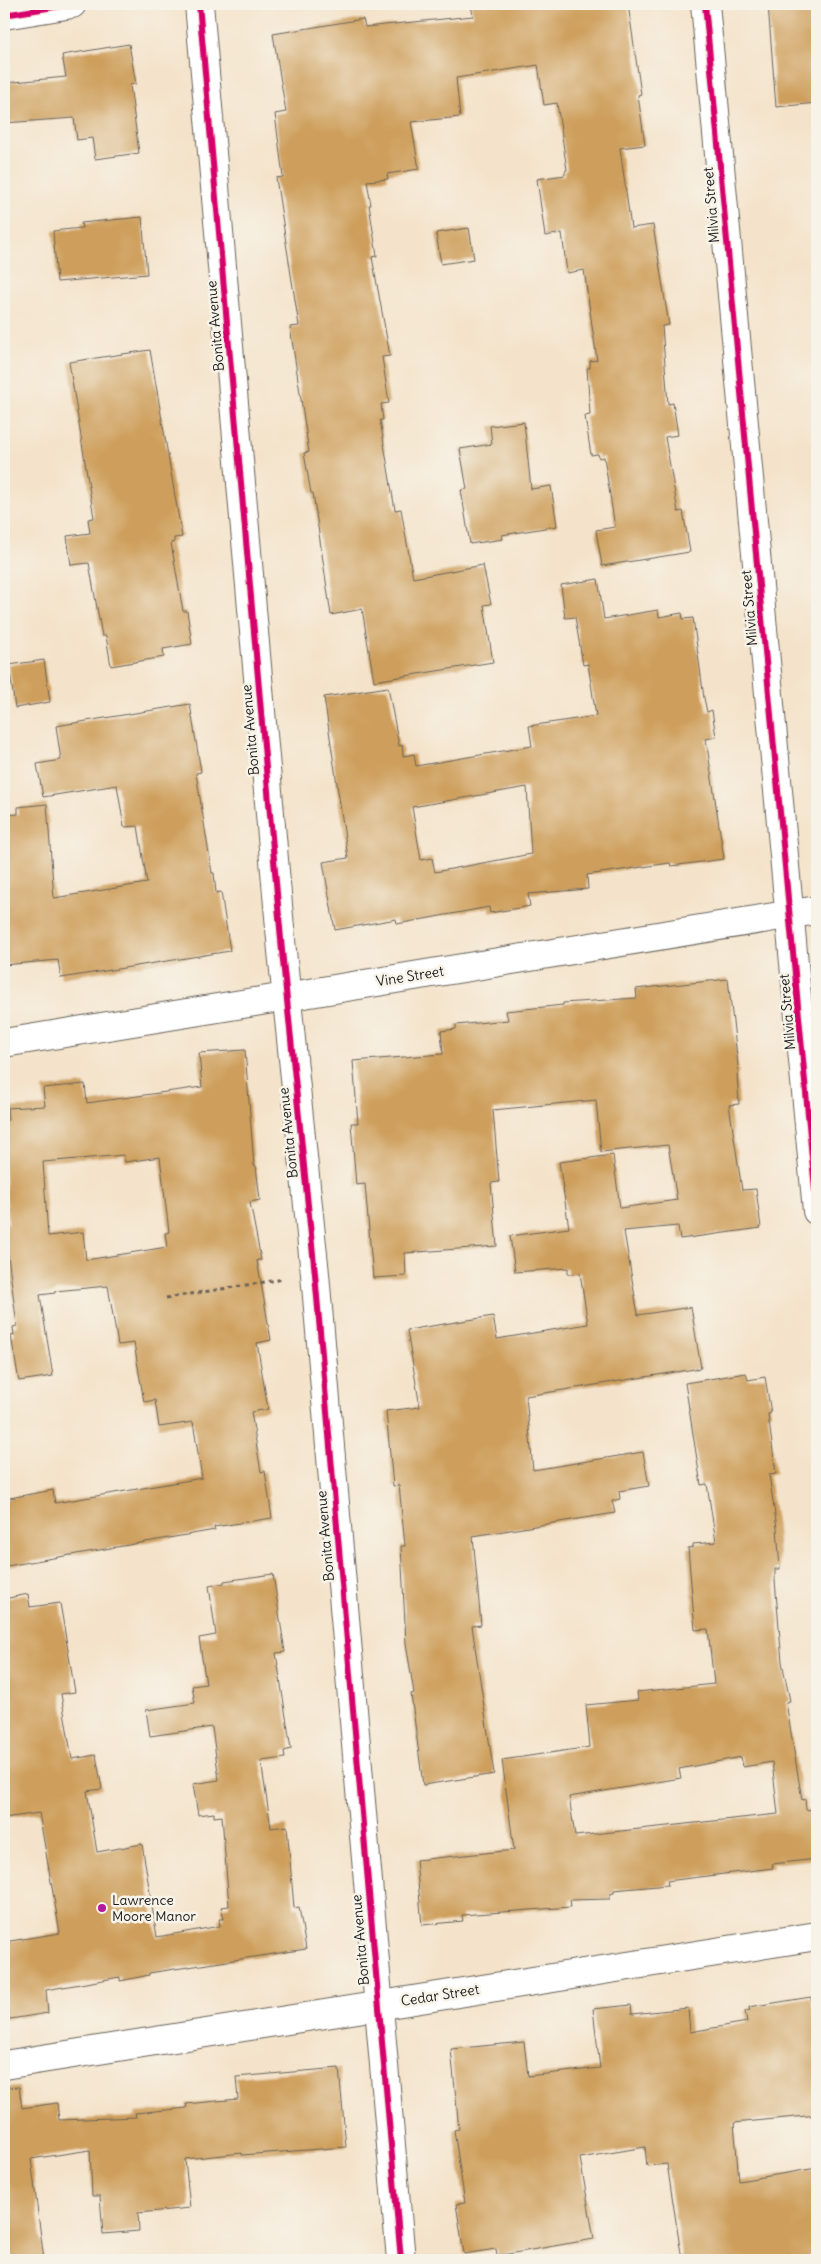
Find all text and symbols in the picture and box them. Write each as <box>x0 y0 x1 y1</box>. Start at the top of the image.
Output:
street label: Milvia Street <box>699 166 723 244</box>
street label: Bonita Avenue <box>202 280 228 372</box>
street label: Milvia Street <box>737 569 761 647</box>
street label: Bonita Avenue <box>237 684 263 776</box>
street label: Vine Street <box>375 962 445 990</box>
street label: Milvia Street <box>775 973 799 1051</box>
street label: Bonita Avenue <box>274 1087 302 1179</box>
street label: Bonita Avenue <box>312 1490 338 1582</box>
place label: Lawrence Moore Manor <box>112 1891 196 1925</box>
street label: Bonita Avenue <box>347 1894 373 1986</box>
marker: Lawrence Moore Manor <box>96 1902 108 1914</box>
street label: Cedar Street <box>400 1980 481 2010</box>

